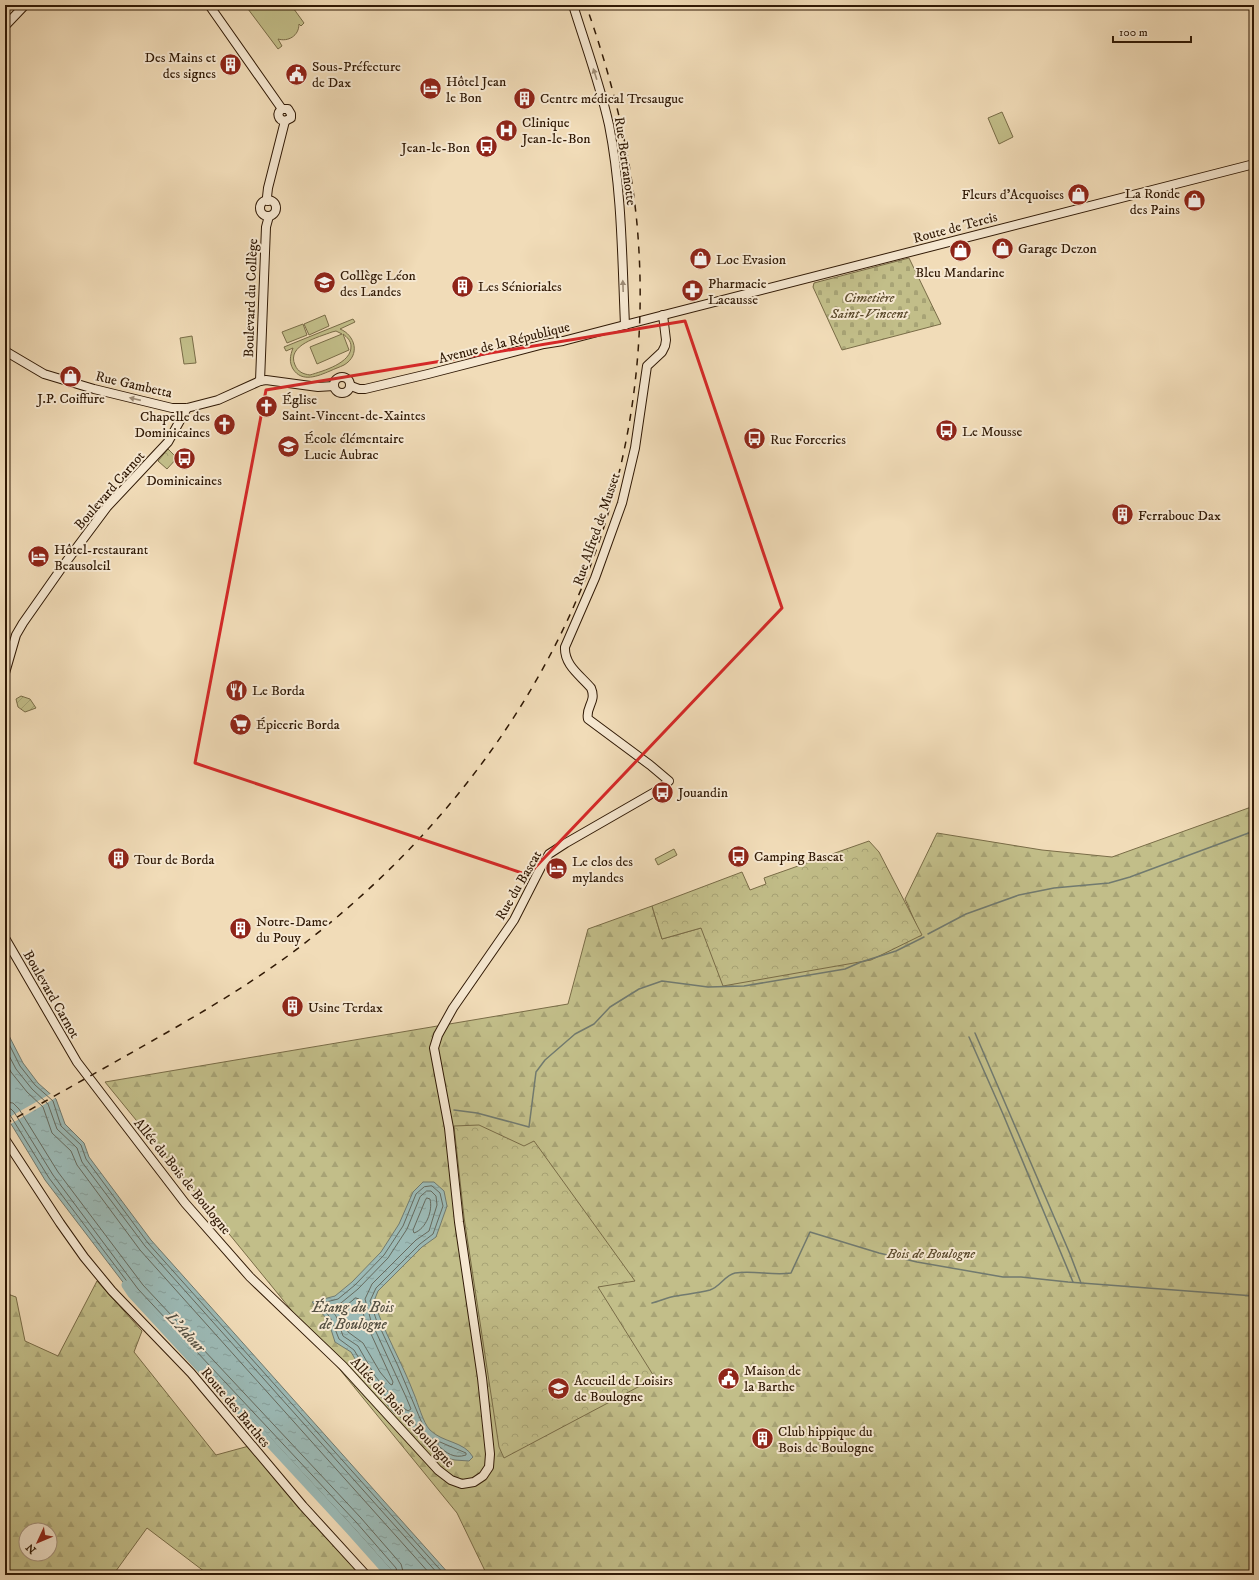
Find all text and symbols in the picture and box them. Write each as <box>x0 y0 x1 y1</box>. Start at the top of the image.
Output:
scale bar <box>1113 18 1191 44</box>
text: 100 m <box>1119 25 1148 40</box>
place label: Des Mains et des signes <box>144 49 217 83</box>
building icon: Des Mains et des signes <box>218 52 244 78</box>
place label: Sous-Préfecture de Dax <box>312 58 401 92</box>
public building icon: Sous-Préfecture de Dax <box>284 61 310 87</box>
one-way arrow <box>592 68 598 80</box>
place label: Hôtel Jean le Bon <box>446 73 507 107</box>
hotel icon: Hôtel Jean le Bon <box>417 76 443 102</box>
building icon: Centre médical Tresaugue <box>512 85 538 111</box>
place label: Centre médical Tresaugue <box>540 90 684 108</box>
place label: Clinique Jean-le-Bon <box>520 114 591 148</box>
street label: Rue Bertranotte <box>610 116 640 207</box>
hospital icon: Clinique Jean-le-Bon <box>494 117 520 143</box>
bus stop icon: Jean-le-Bon <box>473 134 499 160</box>
place label: Jean-le-Bon <box>399 139 471 157</box>
shop icon: Fleurs d'Acquoises <box>1066 181 1092 207</box>
place label: La Ronde des Pains <box>1125 185 1180 219</box>
place label: Fleurs d'Acquoises <box>962 186 1064 204</box>
shop icon: La Ronde des Pains <box>1182 188 1208 214</box>
street label: Route de Tercis <box>911 208 1000 248</box>
shop icon: Garage Dezon <box>990 235 1016 261</box>
shop icon: Bleu Mandarine <box>947 237 973 263</box>
street label: Boulevard du Collège <box>240 238 262 358</box>
place label: Garage Dezon <box>1018 240 1098 258</box>
shop icon: Loc Evasion <box>688 246 714 272</box>
place label: Loc Evasion <box>716 251 787 269</box>
place label: Bleu Mandarine <box>915 264 1005 282</box>
place label: Collège Léon des Landes <box>340 267 417 301</box>
school or university icon: Collège Léon des Landes <box>311 270 337 296</box>
building icon: Les Sénioriales <box>450 273 476 299</box>
place label: Pharmacie Lacausse <box>708 275 767 309</box>
place label: Les Sénioriales <box>478 278 562 296</box>
pharmacy icon: Pharmacie Lacausse <box>680 278 706 304</box>
one-way arrow <box>620 280 627 292</box>
park label: Cimetière Saint-Vincent <box>829 289 909 323</box>
street label: Avenue de la République <box>437 318 572 368</box>
shop icon: J.P. Coiffure <box>58 363 84 389</box>
street label: Rue Gambetta <box>94 367 174 403</box>
place label: J.P. Coiffure <box>35 390 105 408</box>
place label: Église Saint-Vincent-de-Xaintes <box>282 391 426 425</box>
church icon: Église Saint-Vincent-de-Xaintes <box>253 394 279 420</box>
one-way arrow <box>129 396 141 402</box>
place label: Chapelle des Dominicaines <box>134 408 210 442</box>
church icon: Chapelle des Dominicaines <box>212 411 238 437</box>
bus stop icon: Le Mousse <box>933 418 959 444</box>
place label: Le Mousse <box>962 423 1022 441</box>
bus stop icon: Rue Forceries <box>742 426 768 452</box>
place label: École élémentaire Lucie Aubrac <box>304 430 404 464</box>
place label: Rue Forceries <box>770 431 846 449</box>
school or university icon: École élémentaire Lucie Aubrac <box>275 433 301 459</box>
bus stop icon: Dominicaines <box>171 445 197 471</box>
street label: Boulevard Carnot <box>71 447 149 534</box>
street label: Rue Alfred de Musset <box>569 470 625 588</box>
place label: Dominicaines <box>146 472 222 490</box>
building icon: Ferrabouc Dax <box>1110 502 1136 528</box>
place label: Ferrabouc Dax <box>1138 507 1221 525</box>
place label: Hôtel-restaurant Beausoleil <box>54 541 149 575</box>
hotel icon: Hôtel-restaurant Beausoleil <box>26 544 52 570</box>
restaurant icon: Le Borda <box>223 677 249 703</box>
place label: Le Borda <box>252 682 305 700</box>
supermarket icon: Épicerie Borda <box>228 711 254 737</box>
place label: Épicerie Borda <box>256 716 340 734</box>
bus stop icon: Jouandin <box>650 779 676 805</box>
place label: Jouandin <box>676 784 729 802</box>
bus stop icon: Camping Bascat <box>725 843 751 869</box>
building icon: Tour de Borda <box>105 846 131 872</box>
street label: Rue du Bascat <box>492 847 546 924</box>
place label: Camping Bascat <box>754 848 844 866</box>
place label: Tour de Borda <box>134 851 214 869</box>
place label: Le clos des mylandes <box>572 853 633 887</box>
hotel icon: Le clos des mylandes <box>543 856 569 882</box>
place label: Notre-Dame du Pouy <box>256 913 328 947</box>
building icon: Notre-Dame du Pouy <box>227 916 253 942</box>
street label: Boulevard Carnot <box>19 947 84 1042</box>
building icon: Usine Terdax <box>279 994 305 1020</box>
place label: Usine Terdax <box>308 999 383 1017</box>
street label: Allée du Bois de Boulogne <box>130 1115 235 1239</box>
park label: Bois de Boulogne <box>886 1245 976 1263</box>
water label: Étang du Bois de Boulogne <box>311 1298 394 1334</box>
water label: L'Adour <box>161 1307 210 1358</box>
street label: Allée du Bois de Boulogne <box>346 1354 458 1472</box>
place label: Maison de la Barthe <box>744 1362 801 1396</box>
street label: Route des Barthes <box>197 1364 274 1452</box>
public building icon: Maison de la Barthe <box>716 1365 742 1391</box>
place label: Accueil de Loisirs de Boulogne <box>574 1372 673 1406</box>
school or university icon: Accueil de Loisirs de Boulogne <box>546 1375 572 1401</box>
place label: Club hippique du Bois de Boulogne <box>778 1423 874 1457</box>
building icon: Club hippique du Bois de Boulogne <box>750 1426 776 1452</box>
north arrow <box>18 1522 58 1562</box>
text: N <box>23 1540 40 1556</box>

